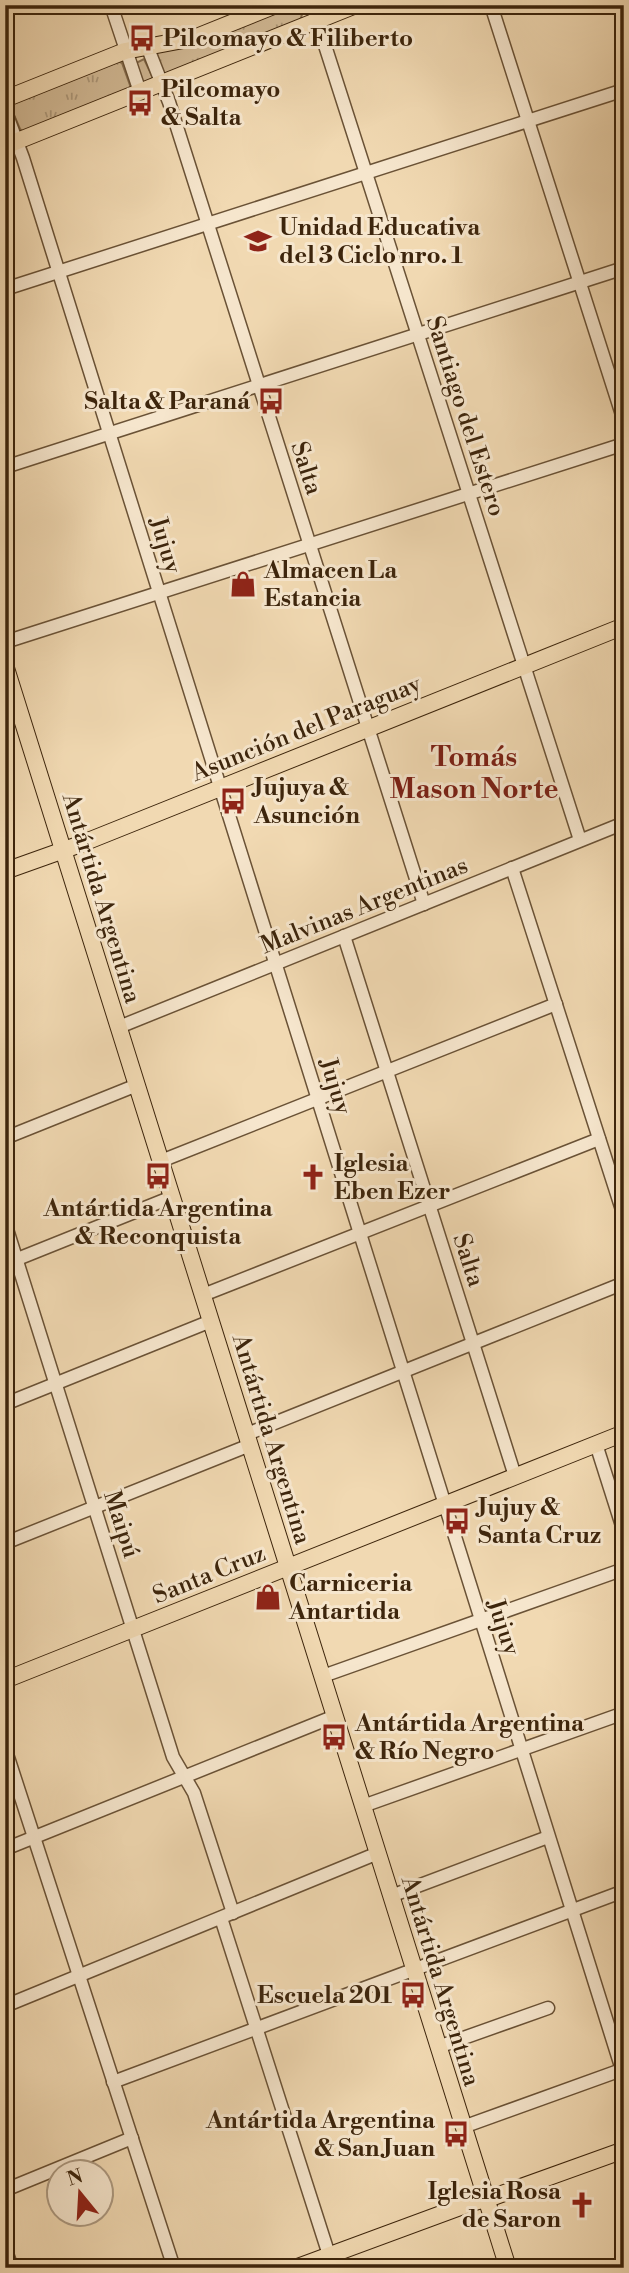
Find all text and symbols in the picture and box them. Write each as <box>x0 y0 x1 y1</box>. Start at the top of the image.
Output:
bus stop icon: Pilcomayo & Filiberto <box>127 23 157 53</box>
place label: Pilcomayo & Filiberto <box>163 24 413 54</box>
place label: Pilcomayo & Salta <box>161 75 280 133</box>
bus stop icon: Pilcomayo & Salta <box>125 88 155 118</box>
place label: Unidad Educativa del 3 Ciclo nro. 1 <box>279 213 481 271</box>
school or university icon: Unidad Educativa del 3 Ciclo nro. 1 <box>243 226 273 256</box>
street label: Santiago del Estero <box>419 312 512 520</box>
bus stop icon: Salta & Paraná <box>256 386 286 416</box>
place label: Salta & Paraná <box>84 387 251 417</box>
street label: Salta <box>283 438 329 499</box>
street label: Jujuy <box>142 513 188 577</box>
place label: Almacen La Estancia <box>263 556 398 614</box>
shop icon: Almacen La Estancia <box>228 569 258 599</box>
street label: Asunción del Paraguay <box>186 669 426 789</box>
district label: Tomás Mason Norte <box>389 740 559 807</box>
place label: Jujuya & Asunción <box>251 773 360 831</box>
bus stop icon: Jujuya & Asunción <box>218 786 248 816</box>
street label: Antártida Argentina <box>55 789 148 1008</box>
street label: Malvinas Argentinas <box>256 851 472 961</box>
street label: Jujuy <box>312 1054 358 1118</box>
place label: Iglesia Eben Ezer <box>334 1149 450 1207</box>
bus stop icon: Antártida Argentina & Reconquista <box>143 1161 173 1191</box>
church icon: Iglesia Eben Ezer <box>298 1162 328 1192</box>
place label: Antártida Argentina & Reconquista <box>42 1194 274 1252</box>
street label: Salta <box>445 1230 491 1291</box>
street label: Antártida Argentina <box>225 1330 318 1549</box>
street label: Maipú <box>96 1487 146 1562</box>
place label: Jujuy & Santa Cruz <box>475 1493 601 1551</box>
bus stop icon: Jujuy & Santa Cruz <box>442 1506 472 1536</box>
street label: Santa Cruz <box>149 1539 270 1611</box>
place label: Carniceria Antartida <box>288 1569 413 1627</box>
shop icon: Carniceria Antartida <box>253 1582 283 1612</box>
street label: Jujuy <box>480 1595 526 1659</box>
place label: Antártida Argentina & Río Negro <box>354 1709 585 1767</box>
bus stop icon: Antártida Argentina & Río Negro <box>319 1722 349 1752</box>
street label: Antártida Argentina <box>394 1872 487 2091</box>
bus stop icon: Escuela 201 <box>398 1980 428 2010</box>
place label: Escuela 201 <box>257 1981 392 2011</box>
place label: Antártida Argentina & San Juan <box>205 2106 436 2164</box>
bus stop icon: Antártida Argentina & San Juan <box>441 2119 471 2149</box>
north arrow <box>46 2158 116 2228</box>
text: N <box>64 2164 86 2192</box>
place label: Iglesia Rosa de Saron <box>428 2177 562 2235</box>
church icon: Iglesia Rosa de Saron <box>567 2190 597 2220</box>

